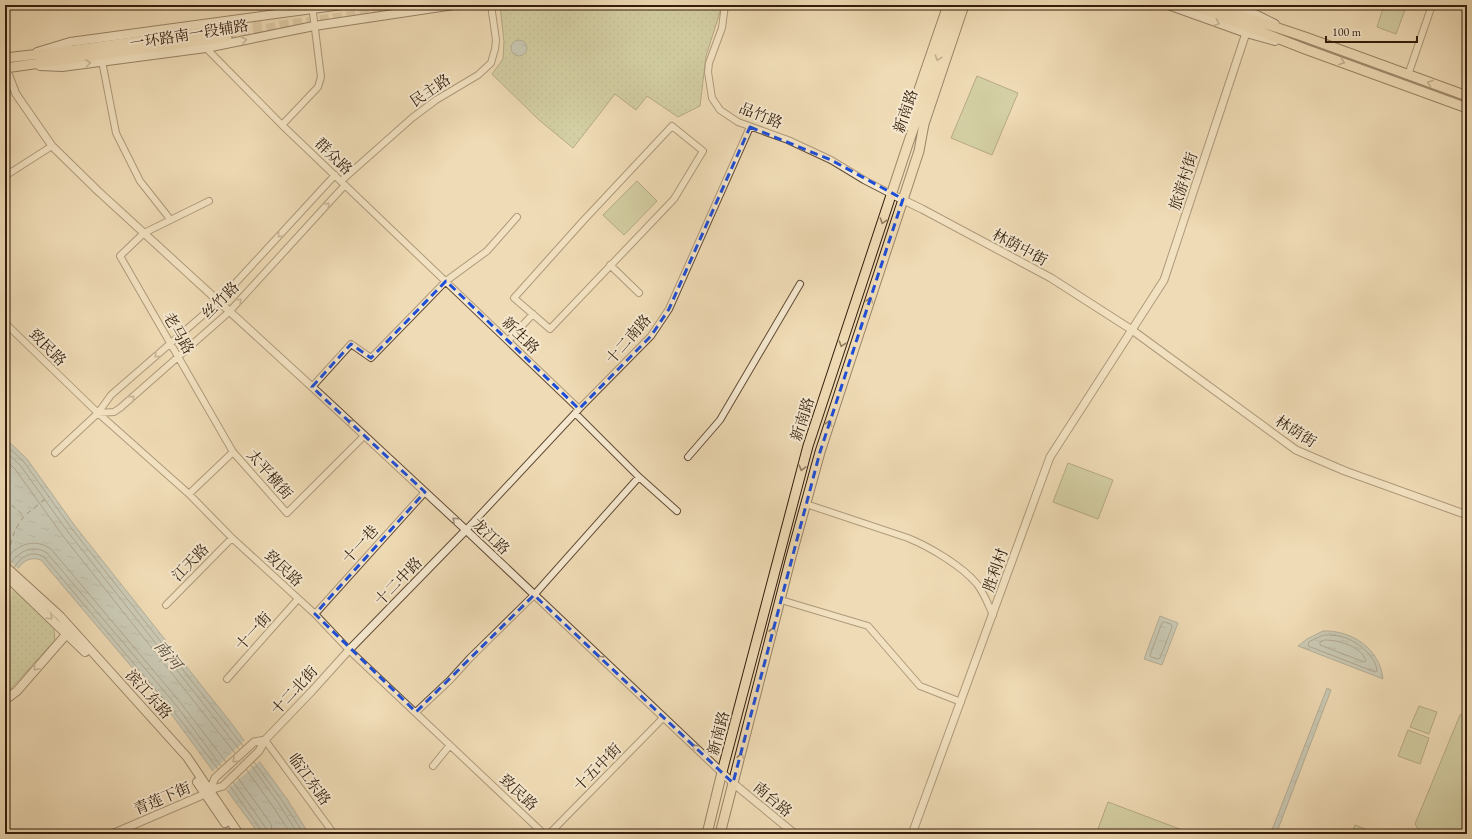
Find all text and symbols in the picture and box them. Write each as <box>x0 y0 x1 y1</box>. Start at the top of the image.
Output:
street label: 一环路南一段辅路 <box>128 15 250 53</box>
one-way arrow <box>1214 18 1221 27</box>
scale bar <box>1326 18 1417 44</box>
text: 100 m <box>1332 24 1362 40</box>
one-way arrow <box>241 37 247 45</box>
one-way arrow <box>934 54 943 61</box>
one-way arrow <box>1338 58 1345 66</box>
one-way arrow <box>85 59 91 68</box>
street label: 民主路 <box>406 70 454 110</box>
one-way arrow <box>1427 79 1434 87</box>
street label: 新南路 <box>889 87 921 135</box>
street label: 品竹路 <box>737 98 785 132</box>
street label: 群众路 <box>311 134 357 178</box>
street label: 旅游村街 <box>1165 150 1201 212</box>
one-way arrow <box>322 202 330 210</box>
one-way arrow <box>879 217 887 224</box>
street label: 林荫中街 <box>989 225 1051 269</box>
one-way arrow <box>278 230 285 238</box>
street label: 丝竹路 <box>197 277 243 323</box>
one-way arrow <box>865 297 874 304</box>
one-way arrow <box>234 298 242 306</box>
street label: 老马路 <box>160 309 198 357</box>
street label: 十二南路 <box>601 310 655 368</box>
street label: 新生路 <box>498 313 544 357</box>
street label: 致民路 <box>25 324 71 370</box>
one-way arrow <box>838 340 847 347</box>
one-way arrow <box>155 350 162 357</box>
one-way arrow <box>127 395 135 402</box>
street label: 新南路 <box>786 395 818 443</box>
street label: 林荫街 <box>1272 411 1320 451</box>
one-way arrow <box>347 420 354 427</box>
one-way arrow <box>824 420 833 427</box>
street label: 太平横街 <box>243 445 297 503</box>
one-way arrow <box>799 465 807 471</box>
street label: 龙江路 <box>468 514 514 558</box>
one-way arrow <box>452 517 460 525</box>
street label: 十一巷 <box>338 521 382 567</box>
street label: 江天路 <box>168 539 212 585</box>
street label: 致民路 <box>261 546 307 590</box>
street label: 胜利村 <box>978 546 1012 594</box>
street label: 十二中路 <box>370 553 426 609</box>
street label: 十一街 <box>231 608 275 654</box>
one-way arrow <box>45 612 53 620</box>
one-way arrow <box>768 627 777 634</box>
water label: 南河 <box>150 636 188 676</box>
one-way arrow <box>597 655 605 662</box>
street label: 十二北街 <box>267 662 321 718</box>
one-way arrow <box>34 663 41 671</box>
street label: 滨江东路 <box>122 665 176 723</box>
street label: 新南路 <box>703 709 733 757</box>
street label: 十五中街 <box>569 739 625 795</box>
one-way arrow <box>692 744 700 752</box>
street label: 临江东路 <box>285 749 335 809</box>
one-way arrow <box>736 752 744 759</box>
one-way arrow <box>232 755 239 762</box>
street label: 致民路 <box>496 770 542 814</box>
street label: 南台路 <box>750 777 796 821</box>
street label: 青莲下街 <box>131 778 193 818</box>

